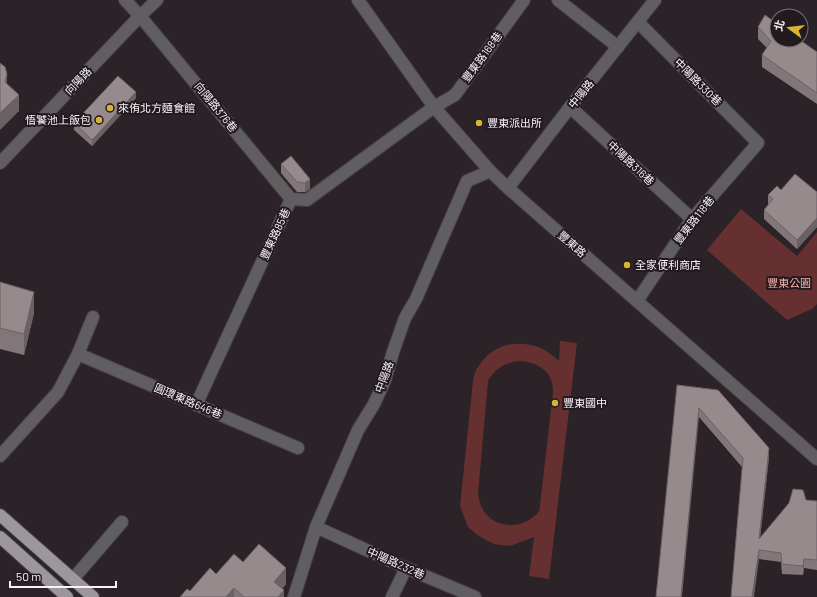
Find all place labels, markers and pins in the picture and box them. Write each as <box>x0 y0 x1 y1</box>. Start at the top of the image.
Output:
place label: 來侑北方麵食館 <box>118 101 195 114</box>
marker: 來侑北方麵食館 <box>105 103 115 113</box>
place label: 悟饕池上飯包 <box>25 113 91 126</box>
marker: 悟饕池上飯包 <box>94 115 104 125</box>
place label: 豐東派出所 <box>487 116 542 129</box>
marker: 豐東派出所 <box>474 118 484 128</box>
place label: 全家便利商店 <box>635 258 701 271</box>
marker: 全家便利商店 <box>622 260 632 270</box>
place label: 豐東國中 <box>563 396 607 409</box>
marker: 豐東國中 <box>550 398 560 408</box>

